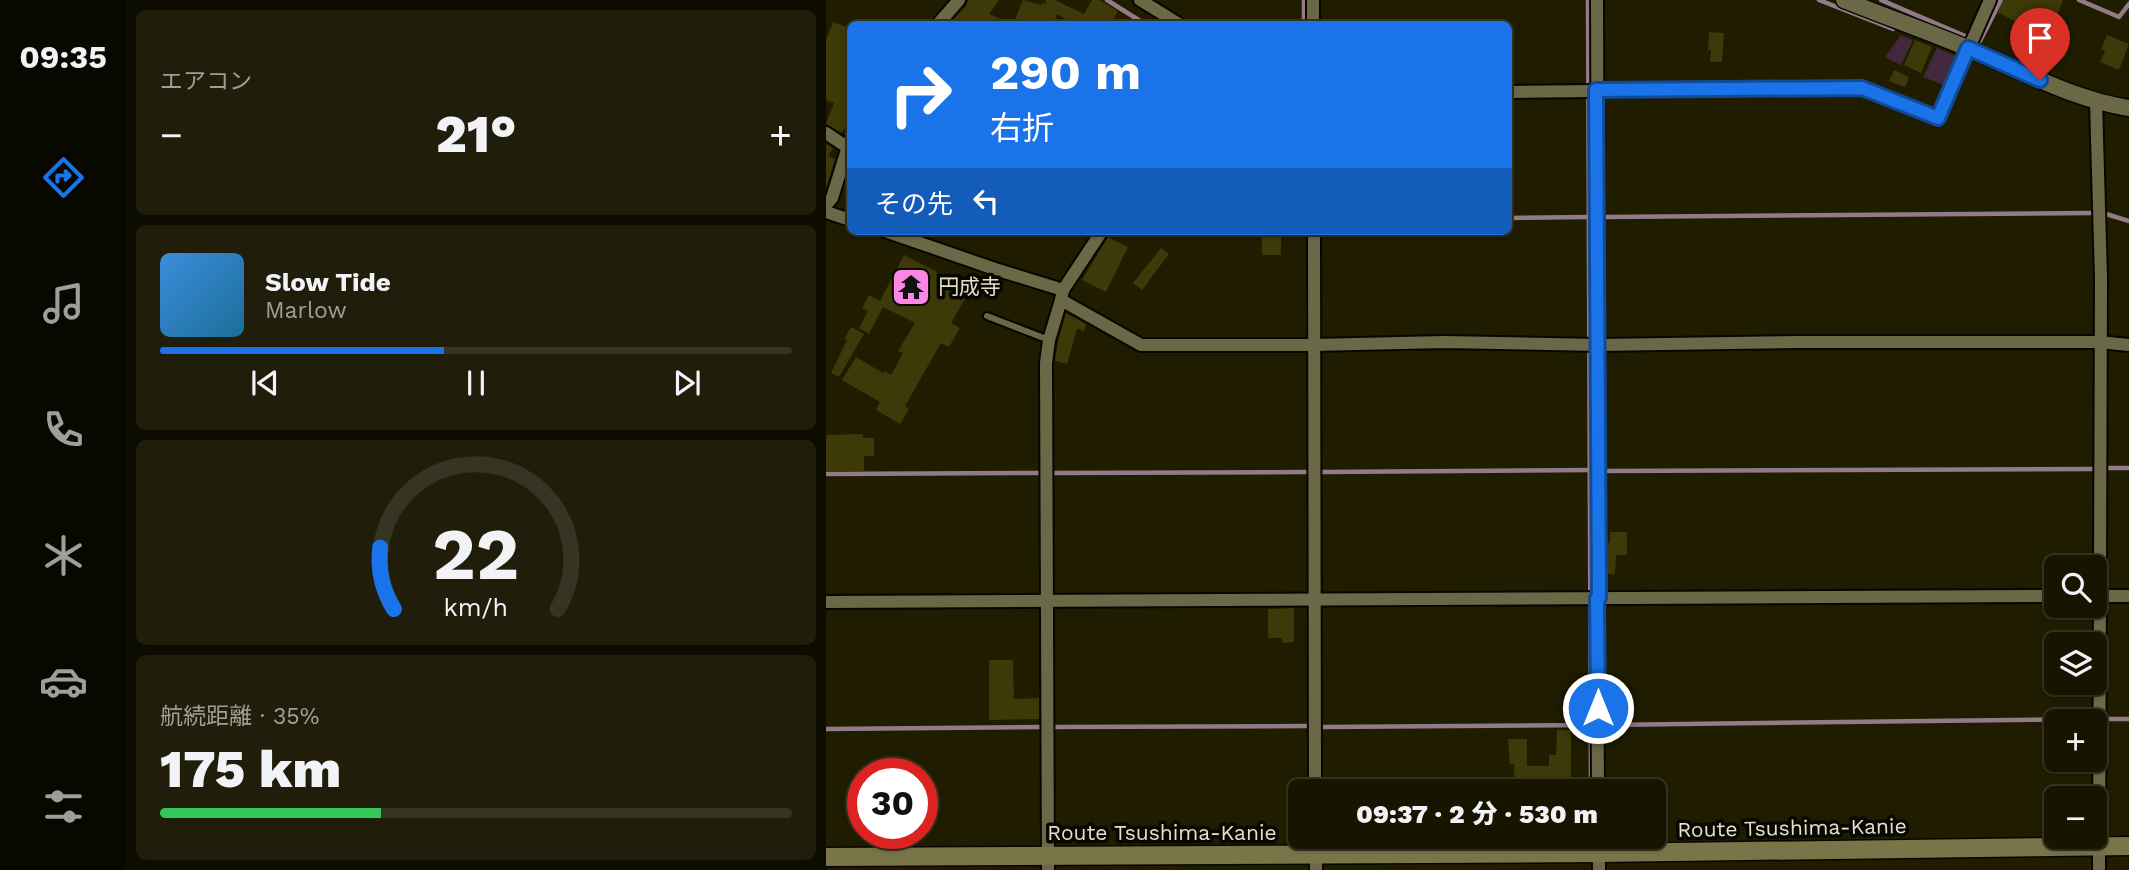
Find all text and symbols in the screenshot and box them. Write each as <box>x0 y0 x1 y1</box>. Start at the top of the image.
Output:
pin <box>2010 8 2070 80</box>
icon: arrive <box>2021 19 2059 57</box>
text: 09:35 <box>19 38 107 76</box>
text: 290 m <box>990 43 1141 101</box>
icon: right <box>875 49 966 140</box>
text: エアコン <box>160 68 252 95</box>
text: 21° <box>436 104 516 165</box>
text: 右折 <box>990 109 1054 147</box>
text: − <box>160 113 183 157</box>
text: + <box>769 113 792 157</box>
icon: directions <box>39 153 88 202</box>
icon: left <box>967 182 1005 220</box>
text: その先 <box>875 189 953 219</box>
temple icon: 円成寺 <box>890 266 932 308</box>
text: Slow Tide <box>265 267 391 297</box>
place label: 円成寺 <box>938 274 1001 299</box>
icon: music <box>39 279 88 328</box>
text: Marlow <box>265 297 347 324</box>
icon: previous <box>246 364 284 402</box>
icon: pause <box>457 364 495 402</box>
icon: next <box>668 364 706 402</box>
icon: phone <box>39 405 88 454</box>
text: 22 <box>433 511 519 597</box>
icon: climate <box>39 531 88 580</box>
map controls <box>2044 555 2107 849</box>
button: search <box>2044 555 2107 618</box>
text: km/h <box>444 592 508 621</box>
button: layers <box>2044 632 2107 695</box>
icon: car <box>39 657 88 706</box>
position arrow <box>1561 671 1635 745</box>
text: 航続距離 · 35% <box>160 703 319 730</box>
button: + <box>2044 709 2107 772</box>
text: 175 km <box>160 739 341 800</box>
speed limit sign: 30 <box>847 758 938 849</box>
icon: filters <box>39 782 88 831</box>
button: − <box>2044 786 2107 849</box>
text: 09:37 · 2 分 · 530 m <box>1356 799 1598 829</box>
street label: Route Tsushima-Kanie <box>1677 813 1907 842</box>
street label: Route Tsushima-Kanie <box>1047 820 1277 845</box>

